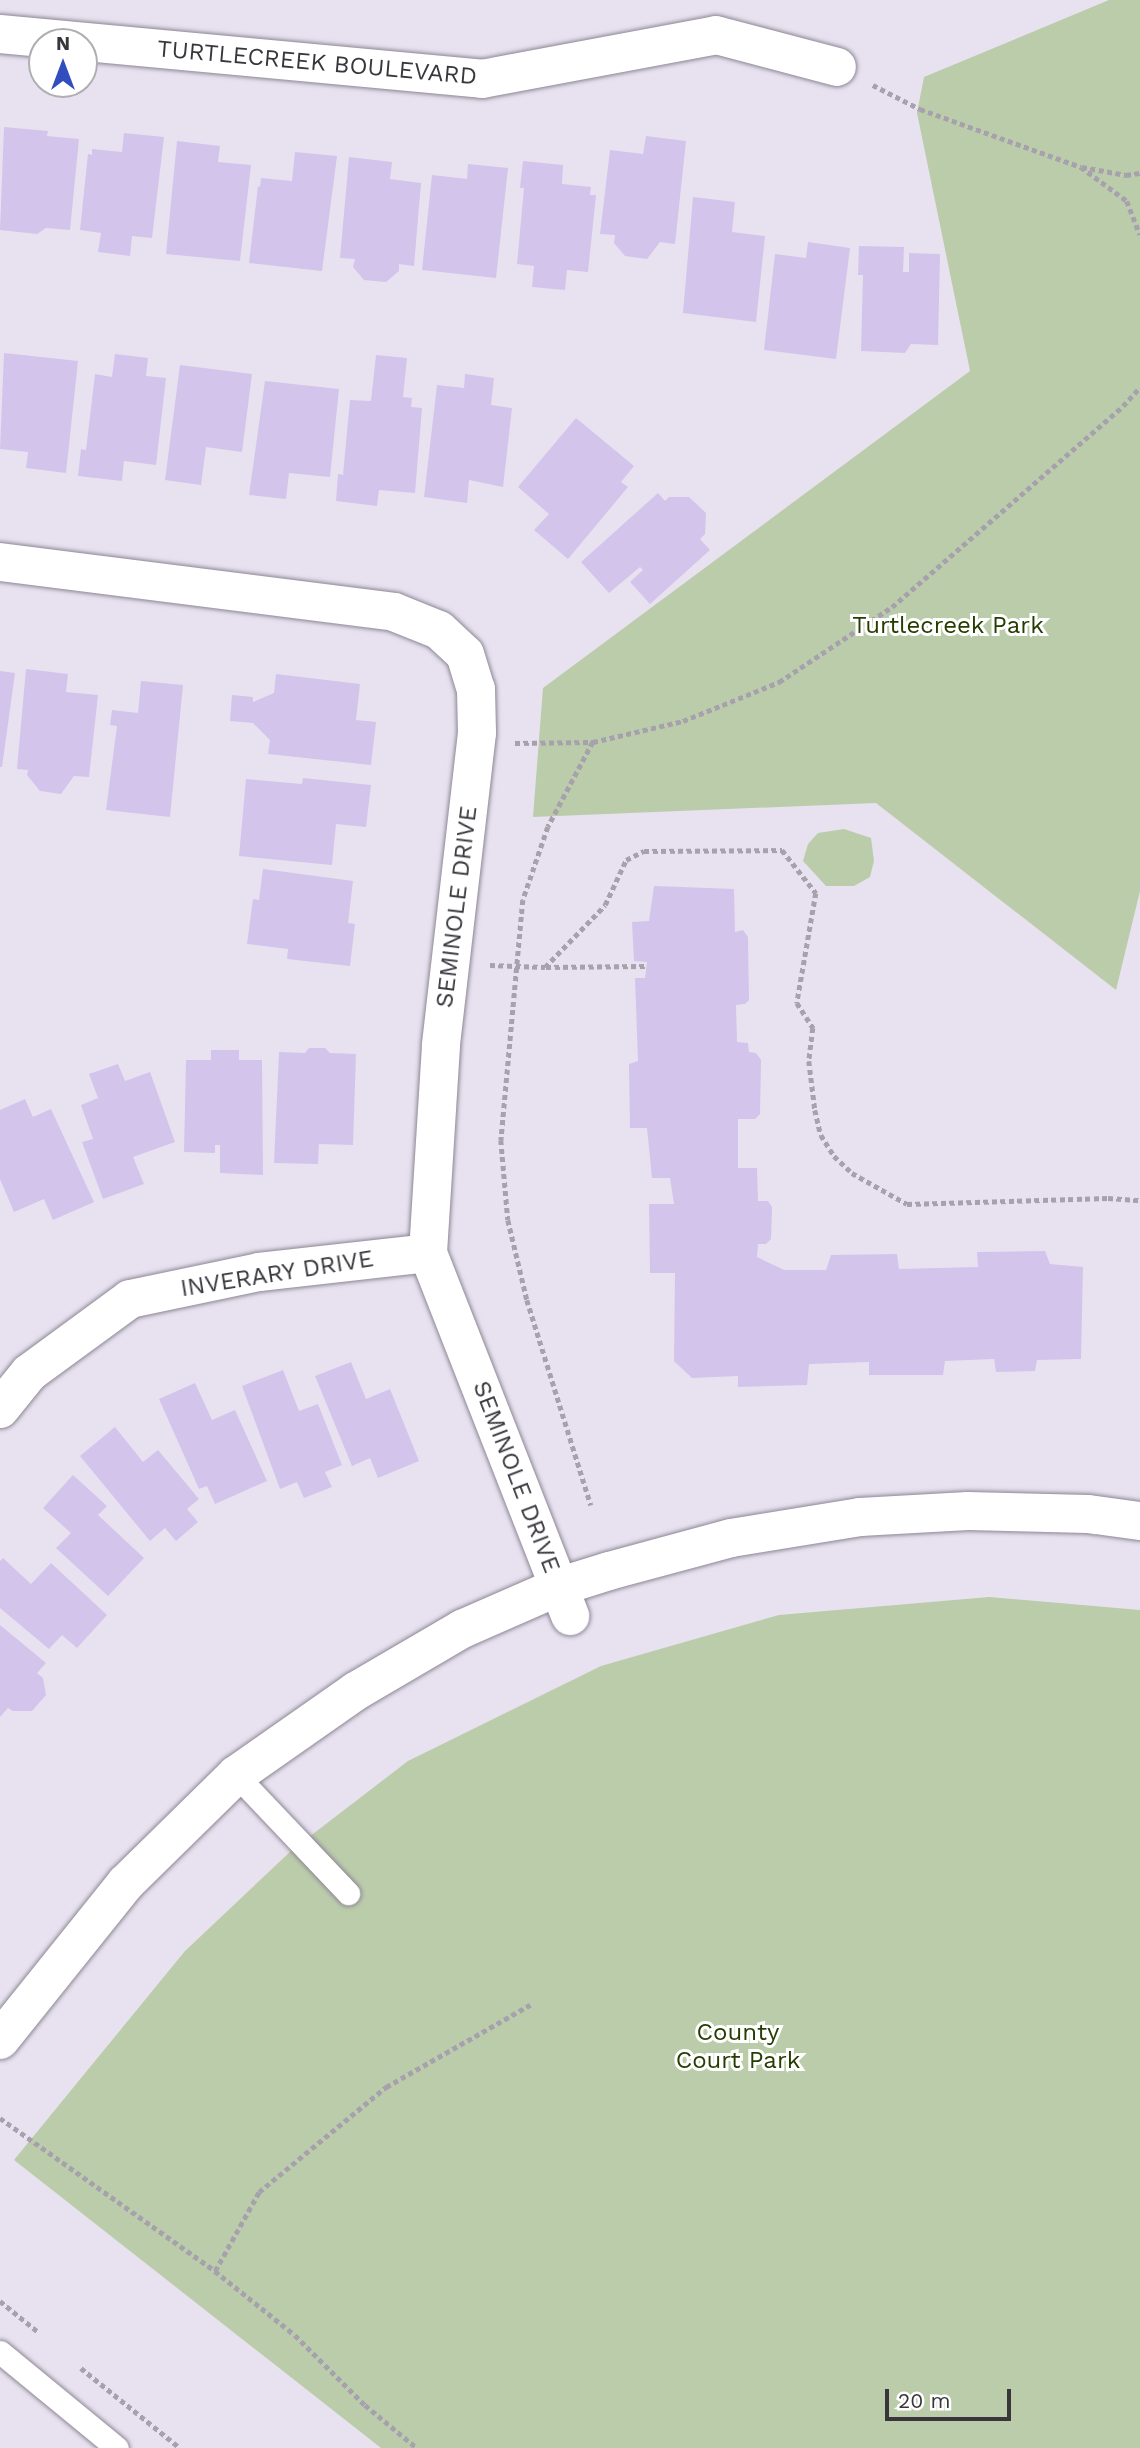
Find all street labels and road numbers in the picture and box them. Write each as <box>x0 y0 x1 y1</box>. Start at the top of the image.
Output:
street label: TURTLECREEK BOULEVARD <box>156 35 478 91</box>
street label: SEMINOLE DRIVE <box>430 805 484 1009</box>
street label: INVERARY DRIVE <box>178 1244 376 1304</box>
street label: SEMINOLE DRIVE <box>466 1377 566 1577</box>

